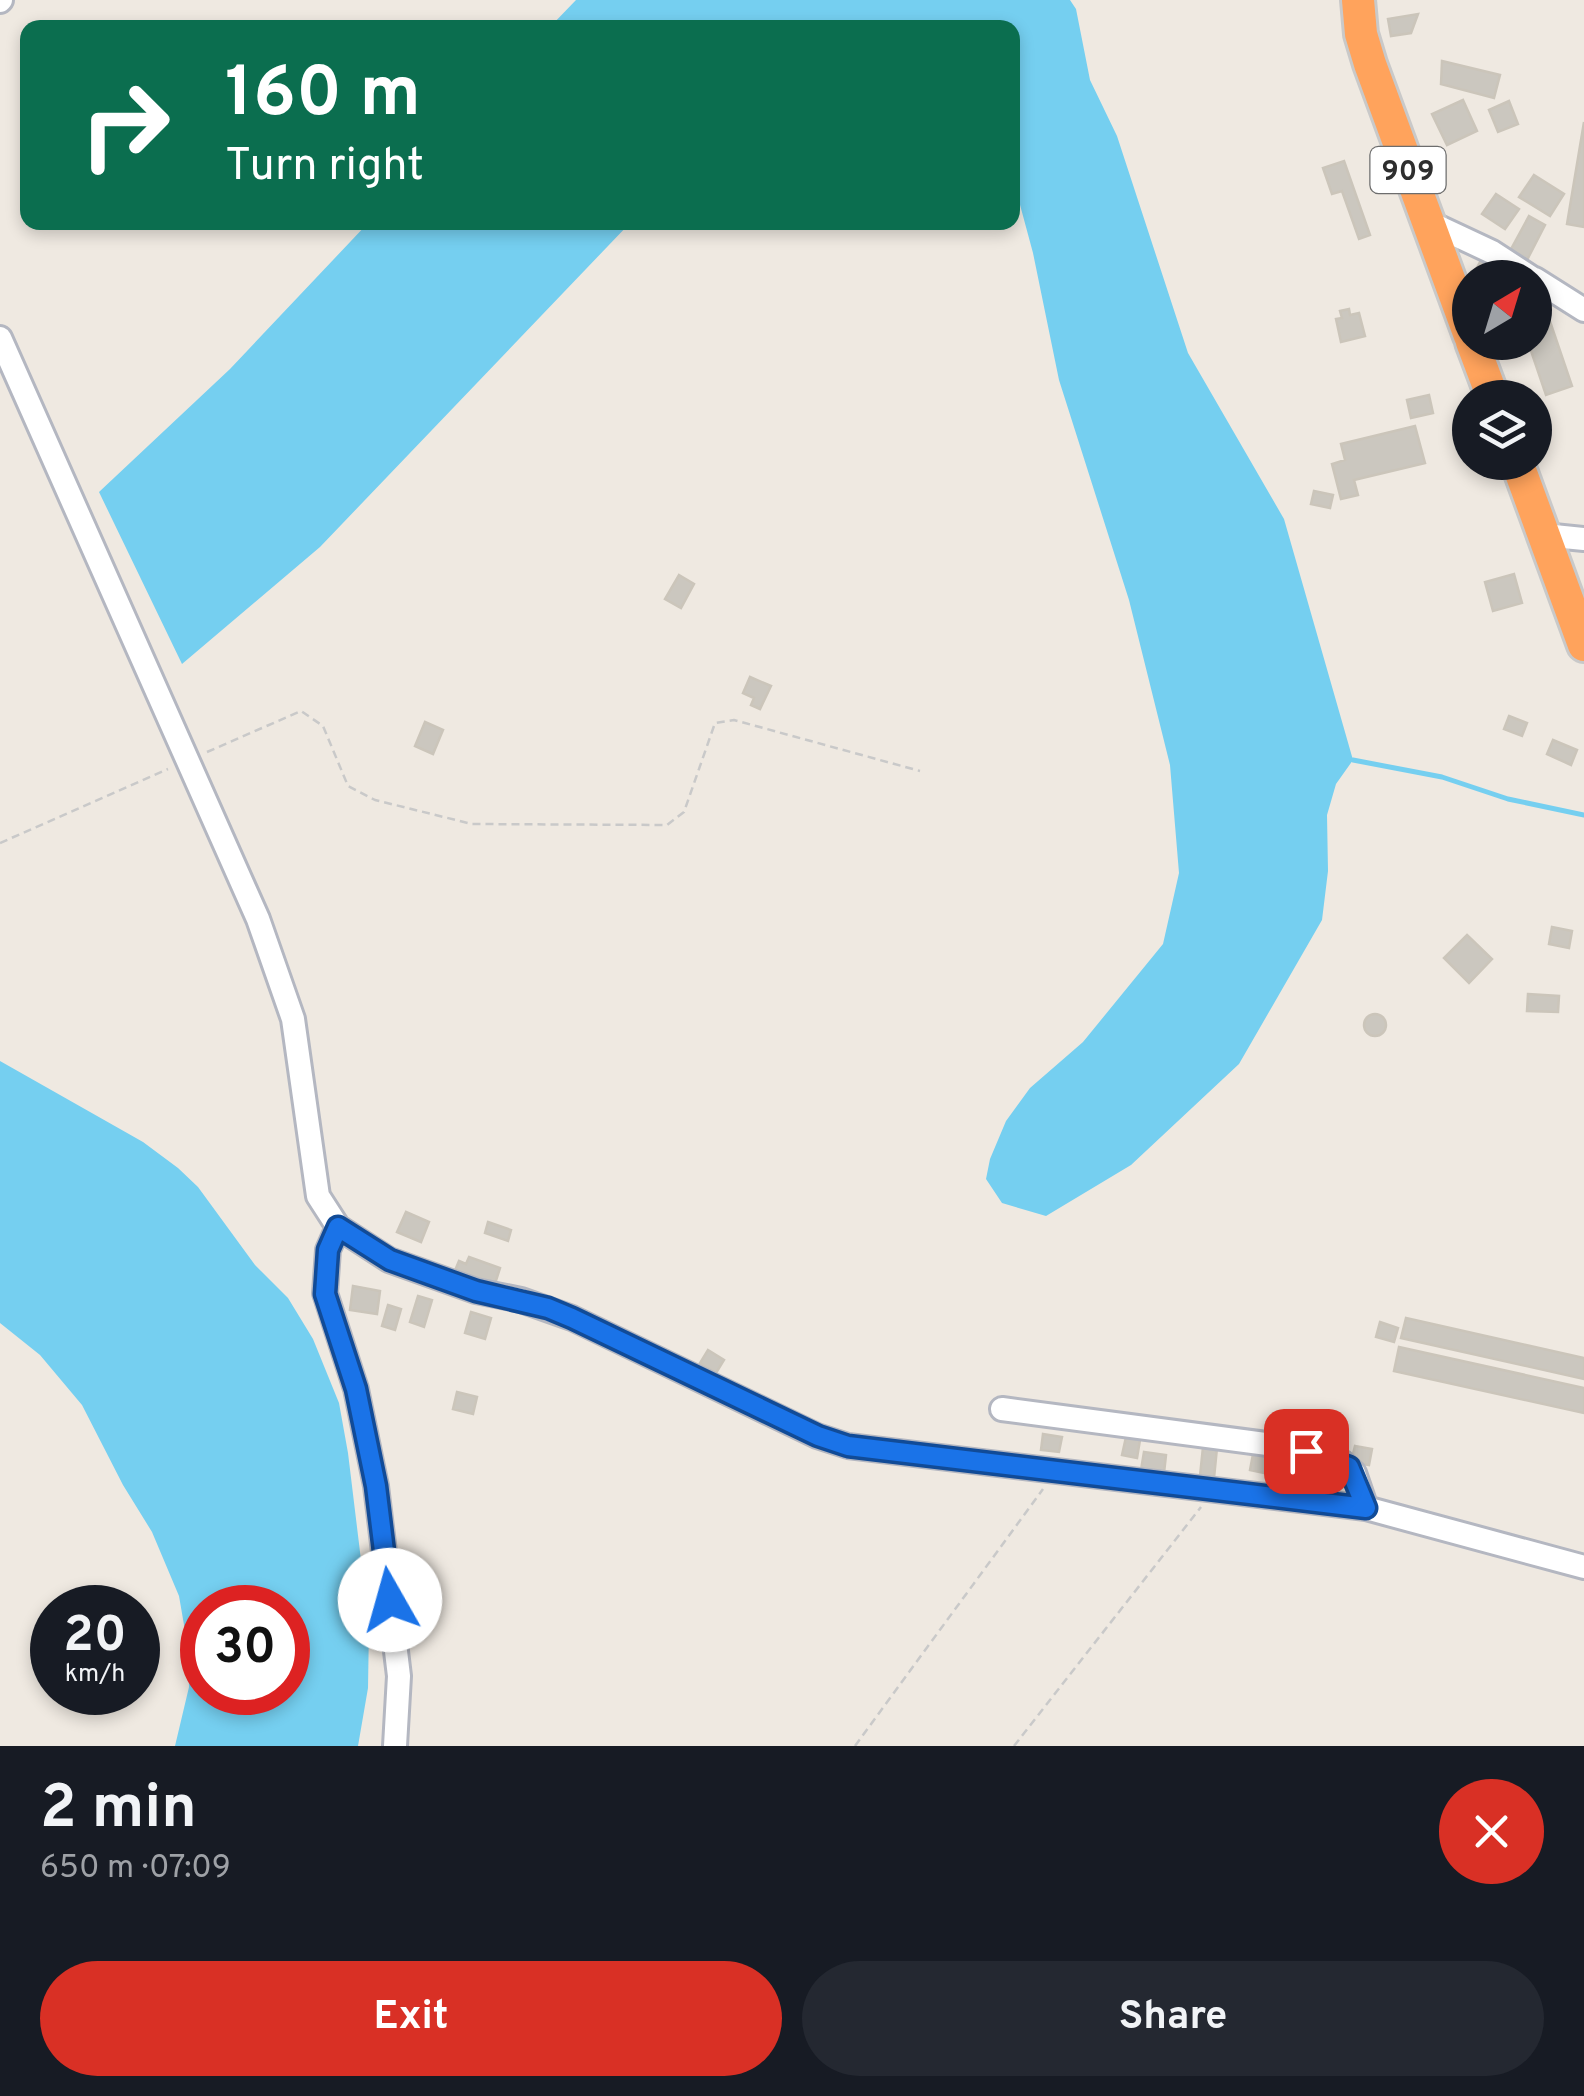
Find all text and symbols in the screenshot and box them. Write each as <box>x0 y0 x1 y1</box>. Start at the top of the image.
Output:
text: 160 m <box>225 52 421 141</box>
icon: right <box>60 60 190 190</box>
text: Turn right <box>225 139 424 196</box>
road number: 909 <box>1370 147 1446 193</box>
north arrow <box>1452 260 1552 360</box>
map controls <box>1452 260 1552 480</box>
button: layers <box>1452 380 1552 480</box>
pin <box>1264 1409 1349 1494</box>
icon: arrive <box>1279 1424 1334 1479</box>
position arrow <box>338 1548 442 1652</box>
speed limit sign: 30 <box>180 1585 310 1715</box>
text: 20 <box>63 1606 127 1669</box>
text: km/h <box>65 1659 125 1691</box>
text: 2 min <box>40 1773 197 1849</box>
button: close <box>1439 1779 1544 1884</box>
text: 650 m · 07:09 <box>40 1849 231 1889</box>
button: Exit <box>40 1961 782 2076</box>
button: Share <box>802 1961 1544 2076</box>

